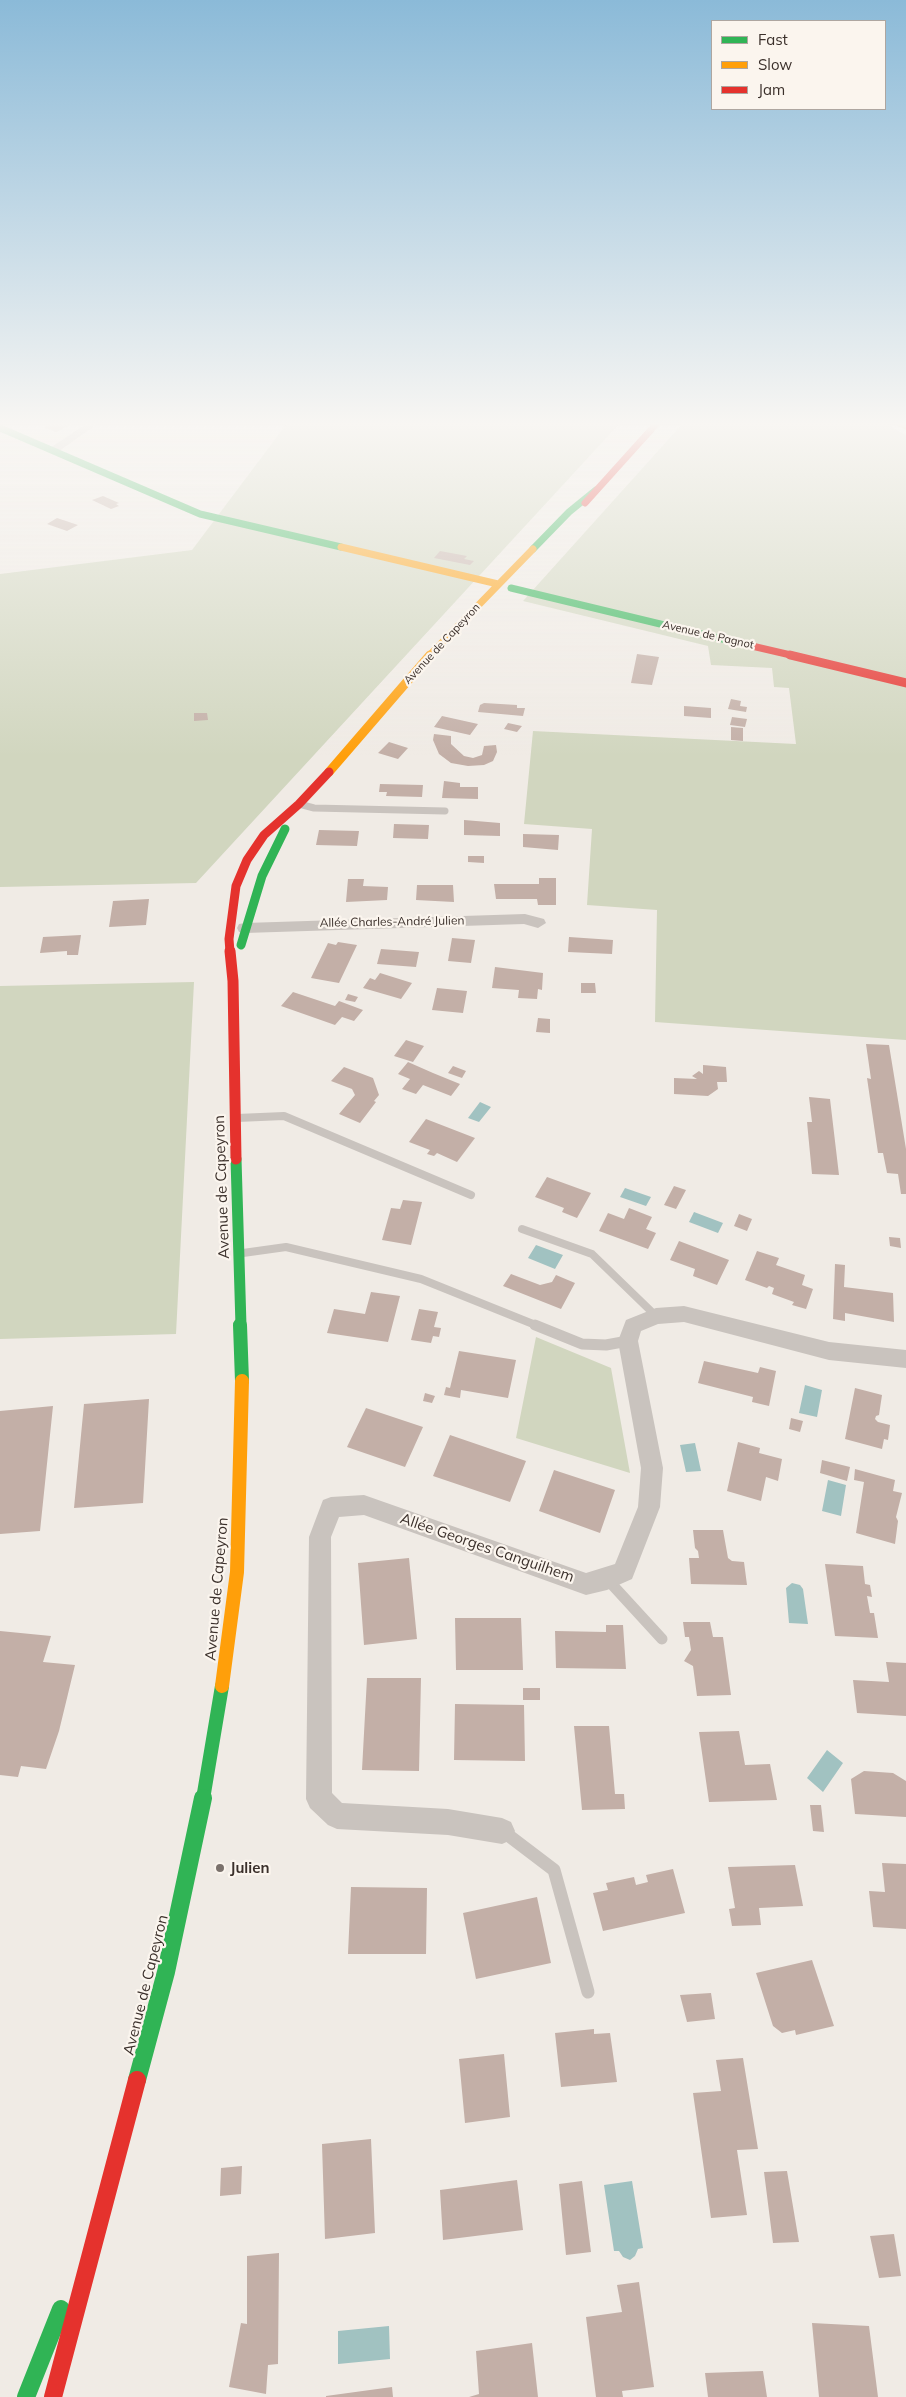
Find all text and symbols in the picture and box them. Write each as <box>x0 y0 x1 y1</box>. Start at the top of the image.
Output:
legend <box>711 20 886 110</box>
text: Fast <box>758 30 788 49</box>
text: Slow <box>758 55 792 74</box>
text: Jam <box>758 80 785 99</box>
street label: Avenue de Capeyron <box>401 601 483 687</box>
street label: Avenue de Pagnot <box>661 618 755 652</box>
street label: Allée Charles-André Julien <box>319 914 465 930</box>
street label: Avenue de Capeyron <box>210 1115 234 1259</box>
street label: Allée Georges Canguilhem <box>398 1510 576 1586</box>
street label: Avenue de Capeyron <box>202 1516 232 1662</box>
place label: Julien <box>230 1859 269 1877</box>
marker: Julien <box>214 1862 226 1874</box>
street label: Avenue de Capeyron <box>120 1913 172 2057</box>

